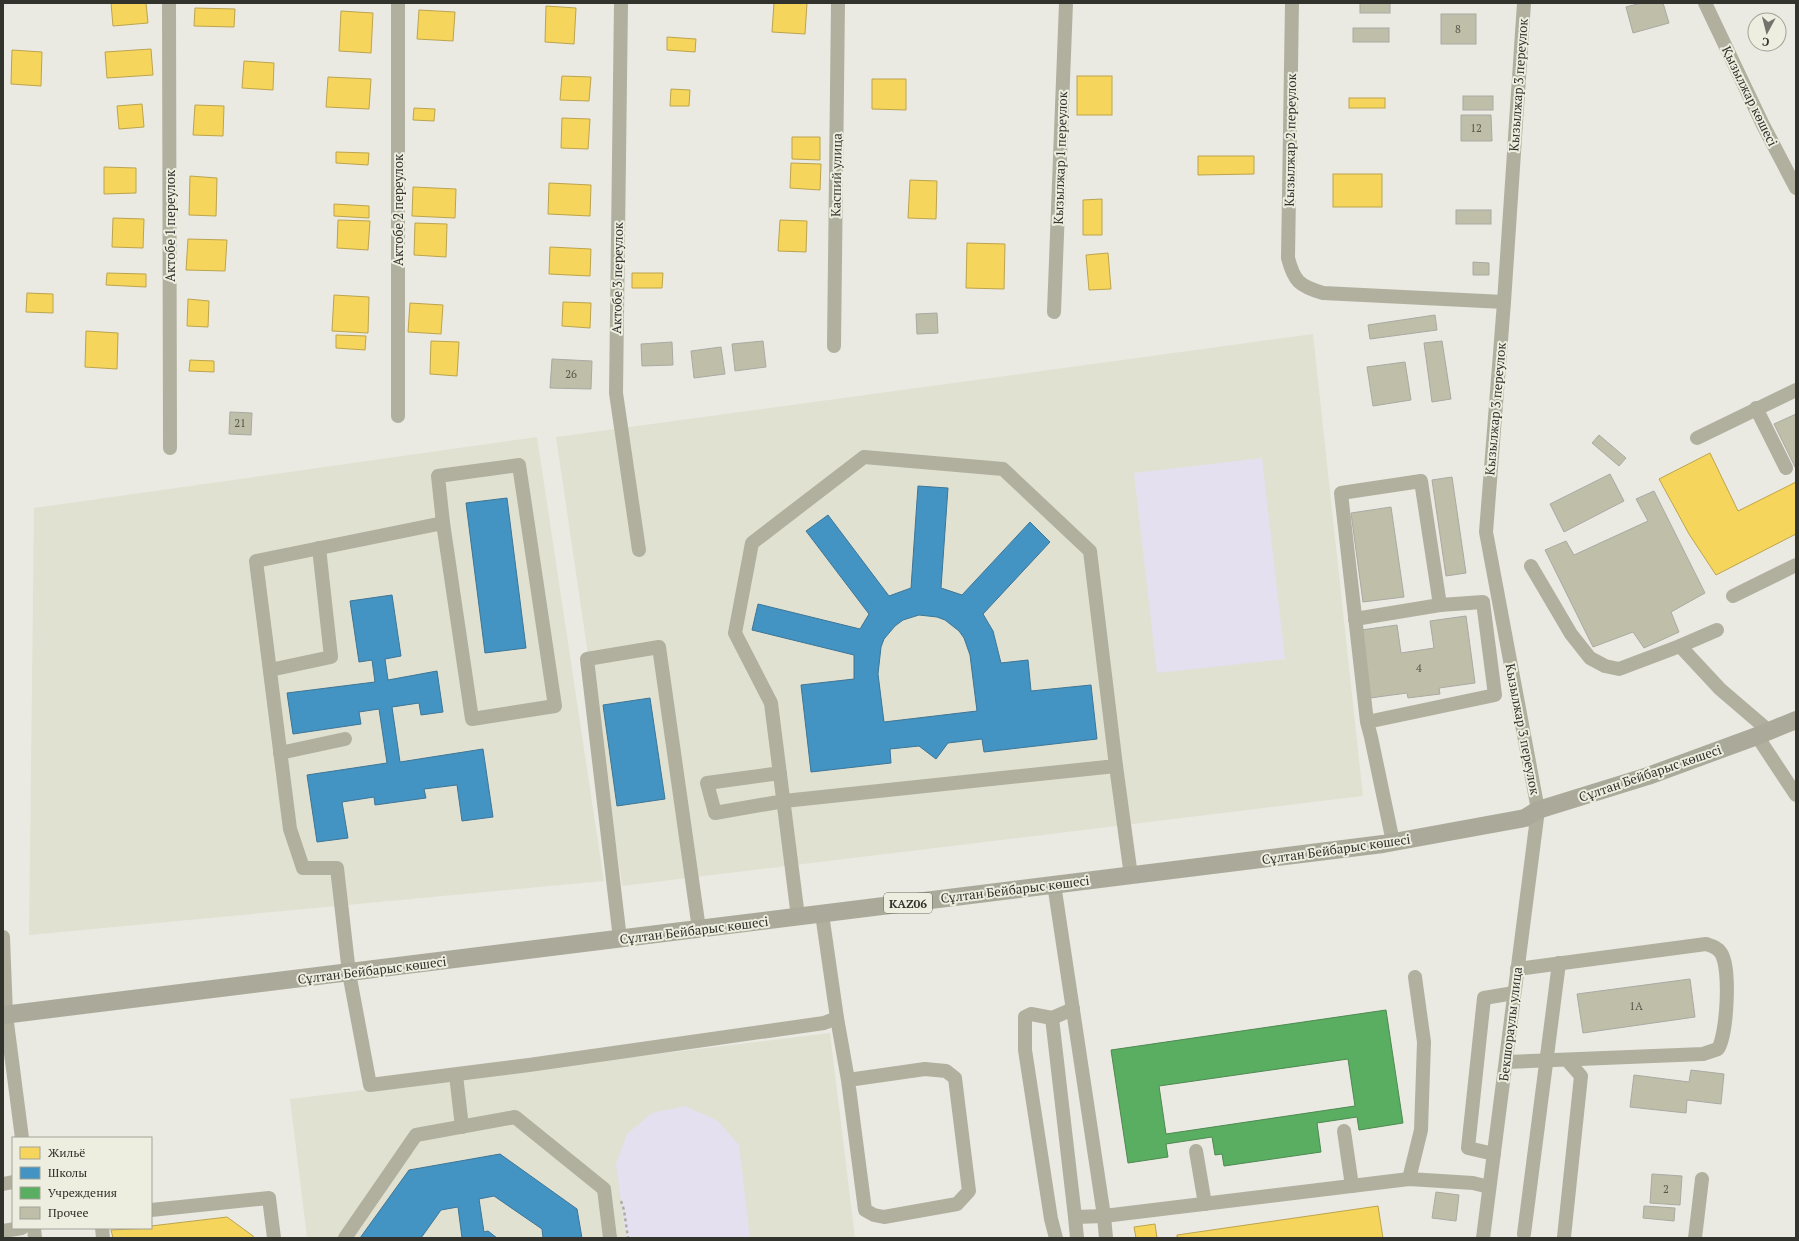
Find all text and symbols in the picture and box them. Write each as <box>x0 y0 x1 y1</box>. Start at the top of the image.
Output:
north arrow <box>1747 12 1787 52</box>
street label: Кызылжар 3 переулок <box>1504 17 1532 152</box>
house number: 8 <box>1455 22 1461 36</box>
text: С <box>1761 35 1770 49</box>
street label: Қызылжар көшесі <box>1718 43 1782 149</box>
street label: Кызылжар 2 переулок <box>1280 72 1300 207</box>
street label: Кызылжар 1 переулок <box>1049 90 1071 225</box>
house number: 12 <box>1470 121 1482 135</box>
street label: Каспий улица <box>826 132 846 217</box>
street label: Актобе 2 переулок <box>389 153 407 266</box>
street label: Актобе 1 переулок <box>161 169 179 282</box>
street label: Актобе 3 переулок <box>607 221 627 334</box>
street label: Кызылжар 3 переулок <box>1480 341 1510 476</box>
house number: 26 <box>565 367 577 381</box>
house number: 21 <box>234 416 246 430</box>
house number: 4 <box>1416 661 1422 675</box>
street label: Кызылжар 3 переулок <box>1501 662 1545 797</box>
street label: Сұлтан Бейбарыс көшесі <box>1576 740 1724 806</box>
street label: Сұлтан Бейбарыс көшесі <box>1261 830 1411 868</box>
street label: Сұлтан Бейбарыс көшесі <box>940 871 1090 907</box>
road number: KAZ06 <box>884 893 932 913</box>
street label: Сұлтан Бейбарыс көшесі <box>619 912 769 948</box>
street label: Сұлтан Бейбарыс көшесі <box>297 952 447 988</box>
street label: Бекшораулы улица <box>1494 965 1526 1082</box>
house number: 1А <box>1629 999 1643 1013</box>
legend <box>12 1137 152 1229</box>
text: Жильё <box>48 1145 85 1160</box>
text: Школы <box>48 1165 87 1180</box>
house number: 2 <box>1663 1182 1669 1196</box>
text: Учреждения <box>48 1185 117 1200</box>
text: Прочее <box>48 1205 89 1220</box>

